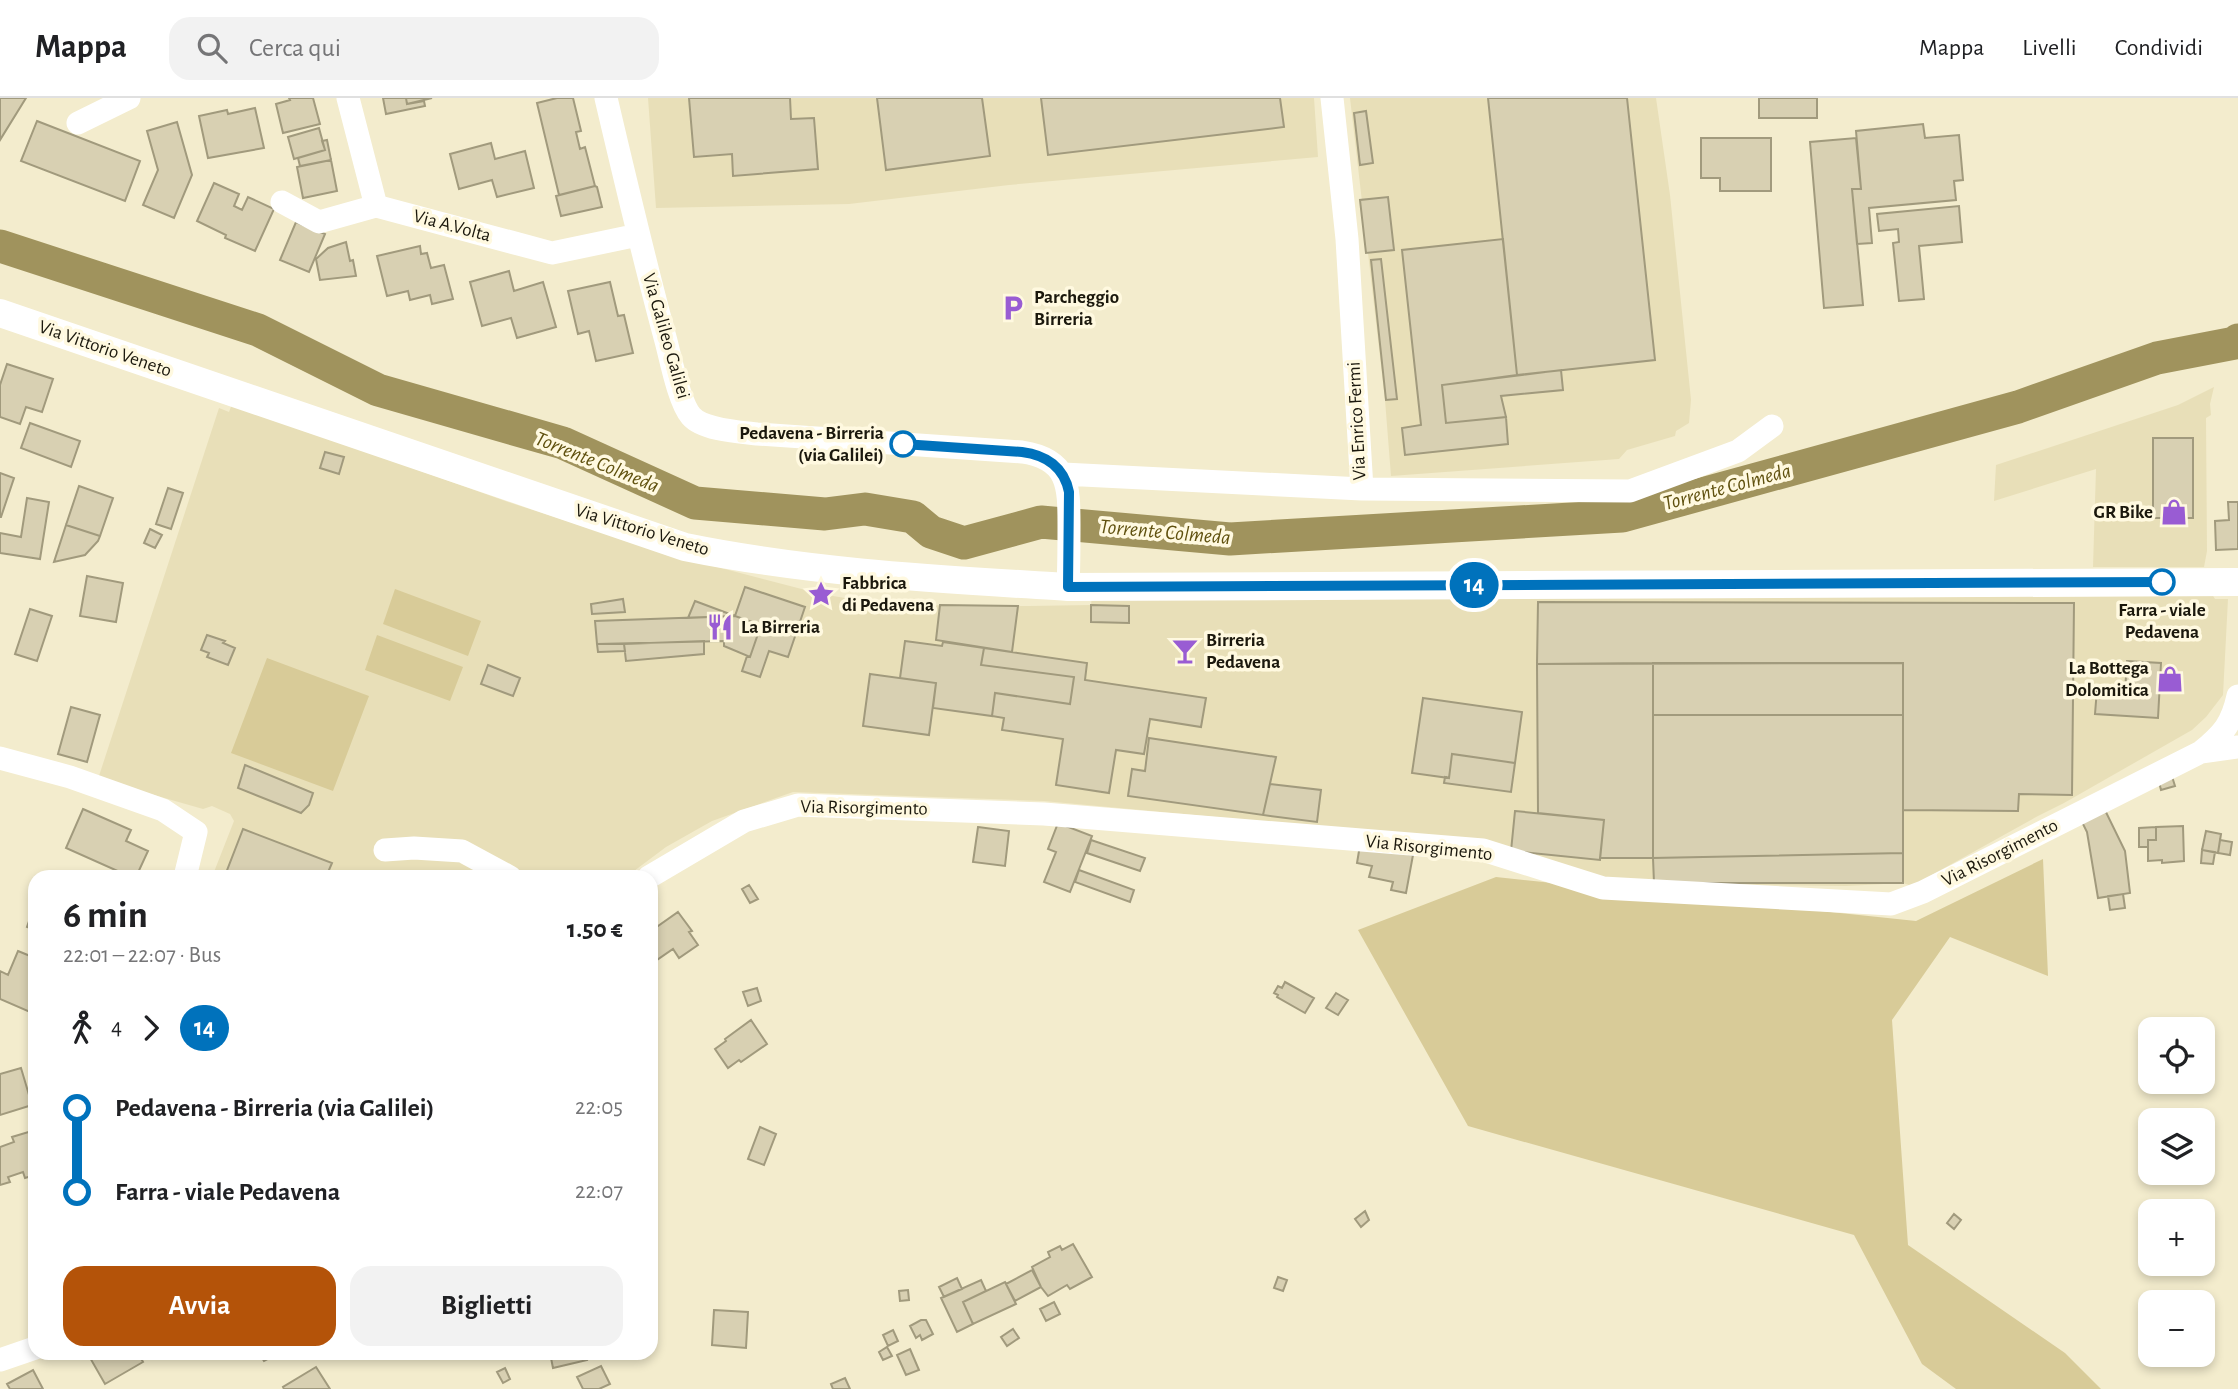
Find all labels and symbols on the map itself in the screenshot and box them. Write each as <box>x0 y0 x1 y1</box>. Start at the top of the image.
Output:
street label: Via A.Volta <box>411 207 493 246</box>
street label: Via Galileo Galilei <box>639 271 693 401</box>
place label: Parcheggio Birreria <box>1034 288 1119 329</box>
parking icon: Parcheggio Birreria <box>998 293 1028 323</box>
street label: Via Vittorio Veneto <box>36 317 174 381</box>
street label: Via Enrico Fermi <box>1344 361 1370 481</box>
place label: Pedavena - Birreria (via Galilei) <box>739 424 884 465</box>
water label: Torrente Colmeda <box>532 428 662 496</box>
marker: Pedavena - Birreria (via Galilei) <box>890 431 916 457</box>
water label: Torrente Colmeda <box>1661 460 1793 514</box>
shop icon: GR Bike <box>2159 497 2189 527</box>
street label: Via Vittorio Veneto <box>573 501 711 559</box>
place label: GR Bike <box>2094 503 2153 522</box>
water label: Torrente Colmeda <box>1099 516 1231 548</box>
line badge: 14 <box>1442 562 1506 608</box>
marker: Farra - viale Pedavena <box>2149 569 2175 595</box>
place label: Fabbrica di Pedavena <box>842 574 934 615</box>
place icon: Fabbrica di Pedavena <box>806 579 836 609</box>
place label: Farra - viale Pedavena <box>2118 601 2206 642</box>
restaurant icon: La Birreria <box>705 612 735 642</box>
place label: La Birreria <box>741 618 820 637</box>
place label: Birreria Pedavena <box>1206 631 1280 672</box>
bar icon: Birreria Pedavena <box>1170 636 1200 666</box>
place label: La Bottega Dolomitica <box>2065 659 2149 700</box>
shop icon: La Bottega Dolomitica <box>2155 664 2185 694</box>
street label: Via Risorgimento <box>800 797 928 819</box>
street label: Via Risorgimento <box>1939 816 2061 890</box>
street label: Via Risorgimento <box>1365 832 1493 864</box>

